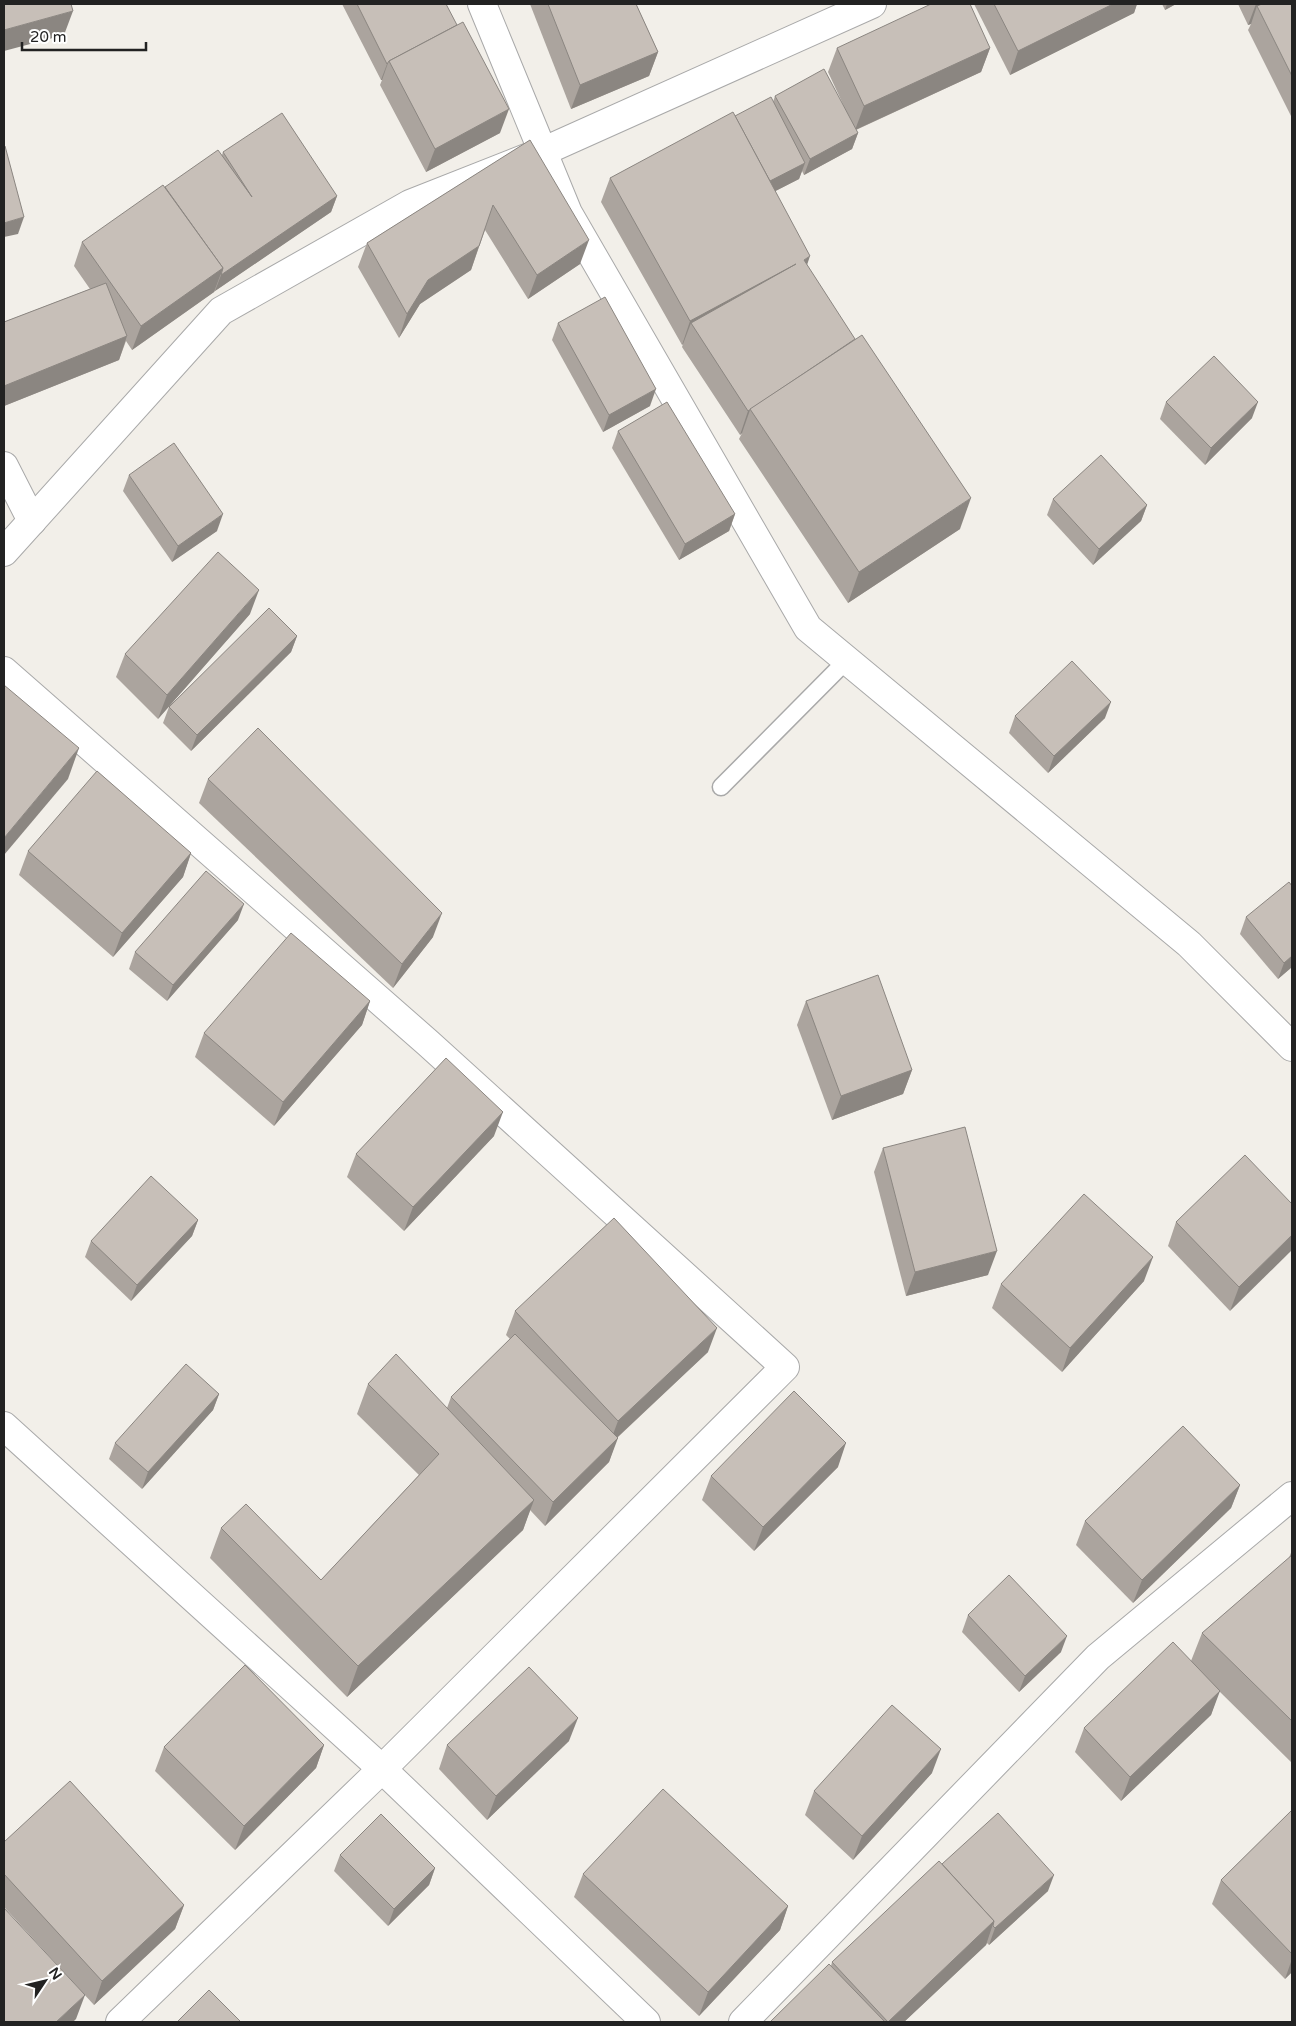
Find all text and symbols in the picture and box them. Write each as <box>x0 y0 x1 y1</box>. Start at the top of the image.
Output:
scale bar <box>22 20 146 52</box>
text: 20 m <box>30 28 67 46</box>
north arrow <box>20 1956 70 2006</box>
text: N <box>45 1964 65 1983</box>

